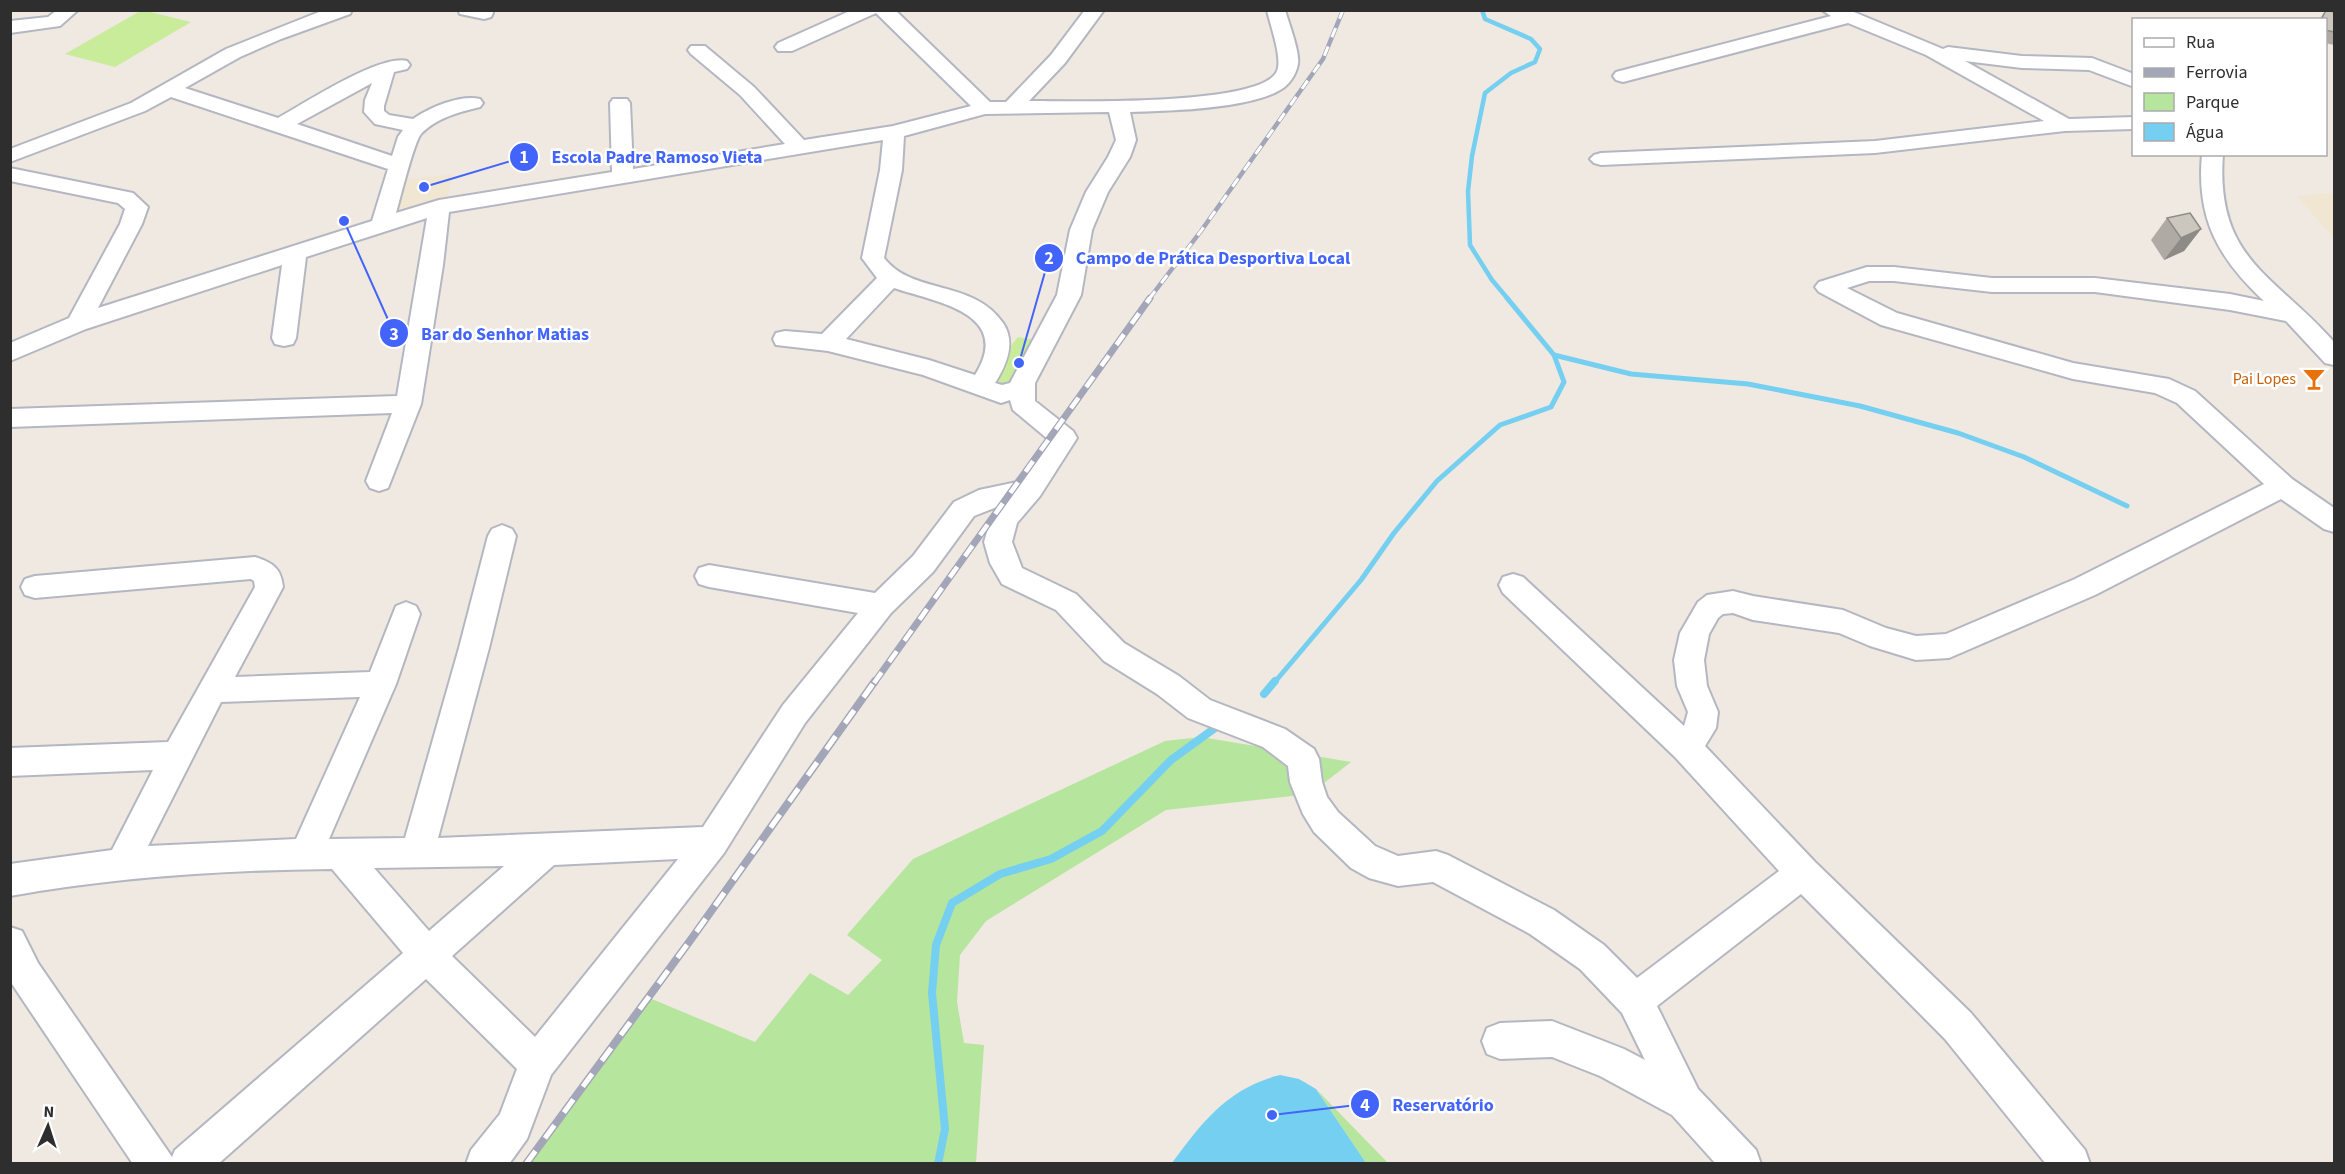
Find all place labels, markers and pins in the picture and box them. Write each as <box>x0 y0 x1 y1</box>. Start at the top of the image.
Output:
callout: Escola Padre Ramoso Vieta <box>509 139 774 175</box>
callout: Campo de Prática Desportiva Local <box>1034 240 1362 276</box>
callout: Bar do Senhor Matias <box>379 315 601 351</box>
bar icon: Pai Lopes <box>2301 366 2327 392</box>
place label: Pai Lopes <box>2233 368 2296 390</box>
callout: Reservatório <box>1350 1086 1506 1122</box>

